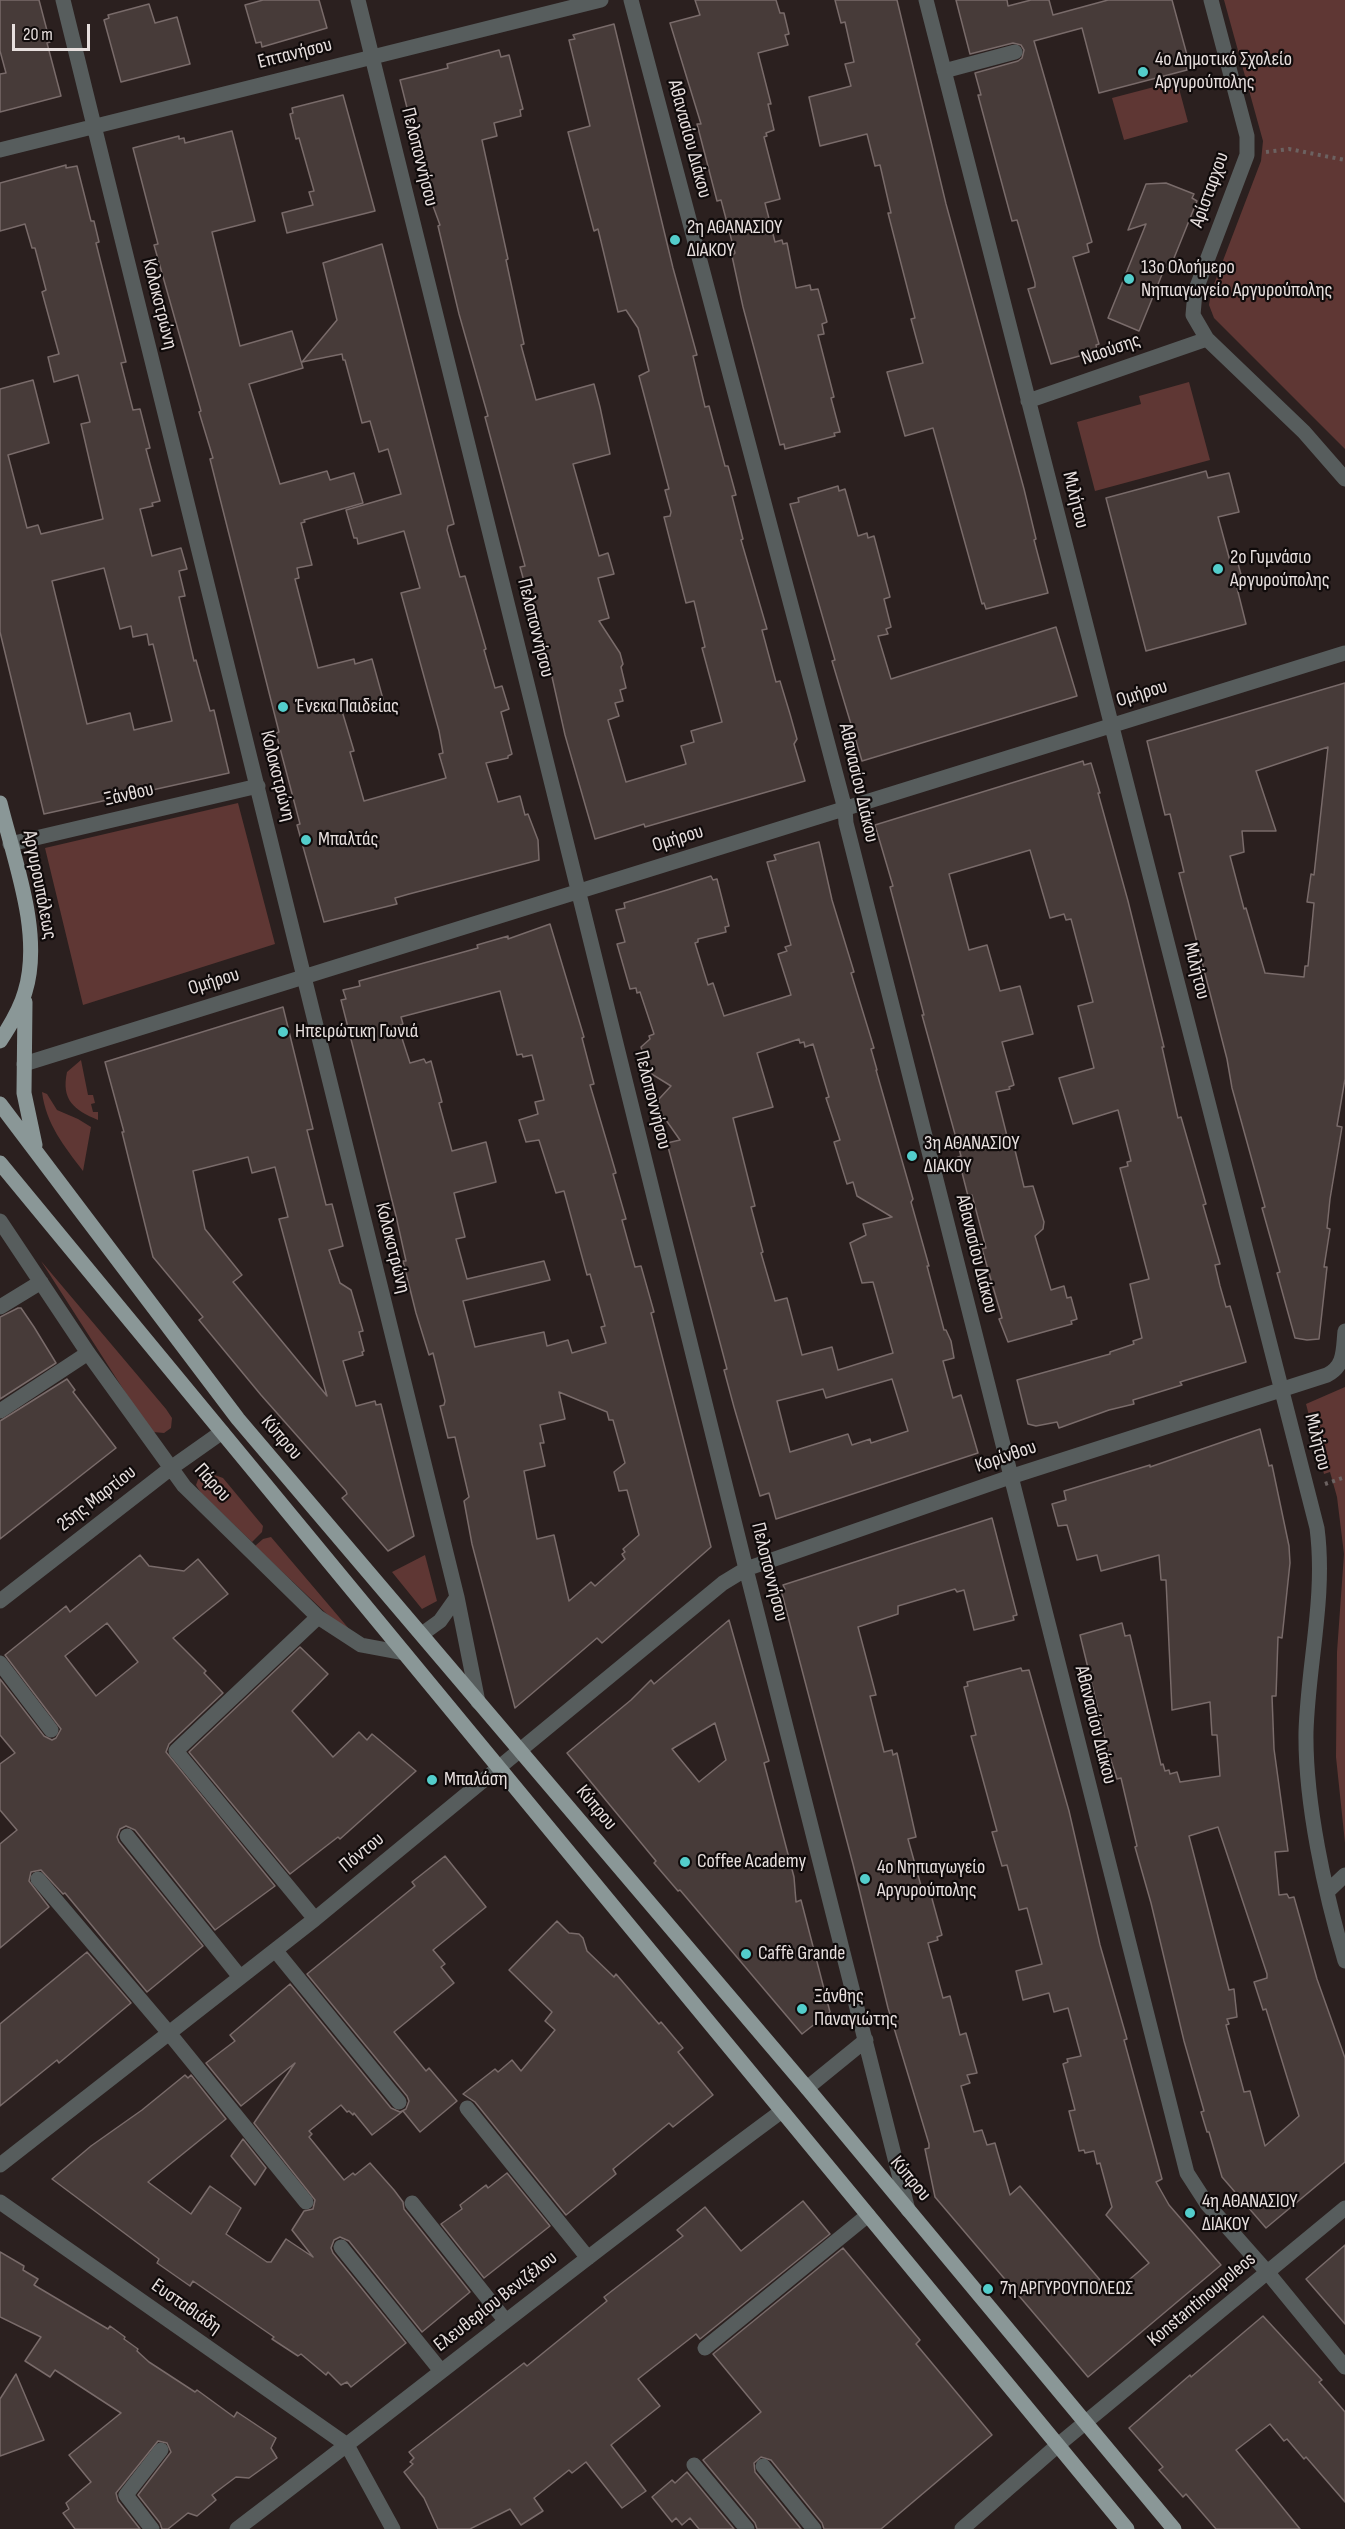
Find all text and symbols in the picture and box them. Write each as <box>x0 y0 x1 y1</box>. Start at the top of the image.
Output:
scale bar <box>15 12 93 50</box>
text: 20 m <box>23 24 53 45</box>
street label: Επτανήσου <box>255 33 335 75</box>
place label: 4ο Δημοτικό Σχολείο Αργυρούπολης <box>1155 48 1292 95</box>
marker: 4ο Δημοτικό Σχολείο Αργυρούπολης <box>1136 65 1150 79</box>
street label: Αθανασίου Διάκου <box>662 77 716 201</box>
street label: Πελοποννήσου <box>395 105 443 209</box>
street label: Αρίσταρχου <box>1185 149 1235 231</box>
place label: 2η ΑΘΑΝΑΣΙΟΥ ΔΙΑΚΟΥ <box>687 216 782 263</box>
marker: 2η ΑΘΑΝΑΣΙΟΥ ΔΙΑΚΟΥ <box>668 233 682 247</box>
street label: Κολοκοτρώνη <box>136 256 182 352</box>
place label: 13ο Ολοήμερο Νηπιαγωγείο Αργυρούπολης <box>1141 256 1332 303</box>
marker: 13ο Ολοήμερο Νηπιαγωγείο Αργυρούπολης <box>1122 272 1136 286</box>
street label: Ναούσης <box>1078 329 1144 371</box>
street label: Μιλήτου <box>1056 469 1094 531</box>
place label: 2ο Γυμνάσιο Αργυρούπολης <box>1230 546 1330 593</box>
marker: 2ο Γυμνάσιο Αργυρούπολης <box>1211 562 1225 576</box>
street label: Πελοποννήσου <box>511 576 559 680</box>
street label: Ομήρου <box>1114 675 1170 713</box>
place label: Ένεκα Παιδείας <box>295 695 399 719</box>
marker: Ένεκα Παιδείας <box>276 700 290 714</box>
street label: Αθανασίου Διάκου <box>833 721 883 845</box>
street label: Κολοκοτρώνη <box>254 728 300 824</box>
street label: Ξάνθου <box>102 778 156 812</box>
street label: Ομήρου <box>650 820 706 858</box>
street label: Αργυρουπόλεως <box>17 828 61 942</box>
place label: Μπαλτάς <box>318 828 378 852</box>
marker: Μπαλτάς <box>299 833 313 847</box>
street label: Μιλήτου <box>1177 940 1215 1002</box>
street label: Ομήρου <box>186 963 242 1001</box>
place label: Ηπειρώτικη Γωνιά <box>295 1020 418 1044</box>
marker: Ηπειρώτικη Γωνιά <box>276 1025 290 1039</box>
street label: Πελοποννήσου <box>628 1048 676 1152</box>
place label: 3η ΑΘΑΝΑΣΙΟΥ ΔΙΑΚΟΥ <box>924 1132 1020 1179</box>
marker: 3η ΑΘΑΝΑΣΙΟΥ ΔΙΑΚΟΥ <box>905 1149 919 1163</box>
street label: Αθανασίου Διάκου <box>950 1192 1002 1316</box>
street label: Κολοκοτρώνη <box>369 1200 415 1296</box>
street label: Κύπρου <box>255 1411 307 1465</box>
street label: Μιλήτου <box>1298 1411 1336 1473</box>
street label: Κορίνθου <box>972 1435 1040 1479</box>
street label: Πάρου <box>188 1459 236 1507</box>
street label: 25ης Μαρτίου <box>53 1461 141 1537</box>
street label: Πελοποννήσου <box>745 1520 793 1624</box>
street label: Αθανασίου Διάκου <box>1069 1663 1121 1787</box>
place label: Μπαλάση <box>444 1768 508 1792</box>
marker: Μπαλάση <box>425 1773 439 1787</box>
street label: Κύπρου <box>570 1781 622 1835</box>
street label: Πόντου <box>335 1828 389 1878</box>
place label: Coffee Academy <box>697 1850 806 1874</box>
marker: Coffee Academy <box>678 1855 692 1869</box>
place label: 4ο Νηπιαγωγείο Αργυρούπολης <box>877 1856 985 1903</box>
marker: 4ο Νηπιαγωγείο Αργυρούπολης <box>858 1872 872 1886</box>
place label: Caffè Grande <box>758 1942 845 1966</box>
marker: Caffè Grande <box>739 1947 753 1961</box>
place label: Ξάνθης Παναγιώτης <box>814 1985 898 2032</box>
marker: Ξάνθης Παναγιώτης <box>795 2002 809 2016</box>
street label: Κύπρου <box>884 2152 936 2206</box>
place label: 4η ΑΘΑΝΑΣΙΟΥ ΔΙΑΚΟΥ <box>1202 2190 1298 2237</box>
marker: 4η ΑΘΑΝΑΣΙΟΥ ΔΙΑΚΟΥ <box>1183 2206 1197 2220</box>
street label: Ελευθερίου Βενιζέλου <box>430 2246 562 2358</box>
street label: Konstantinoupoleos <box>1143 2248 1261 2352</box>
street label: Ευσταθιάδη <box>146 2274 226 2340</box>
place label: 7η ΑΡΓΥΡΟΥΠΟΛΕΩΣ <box>1000 2277 1133 2301</box>
marker: 7η ΑΡΓΥΡΟΥΠΟΛΕΩΣ <box>981 2282 995 2296</box>

